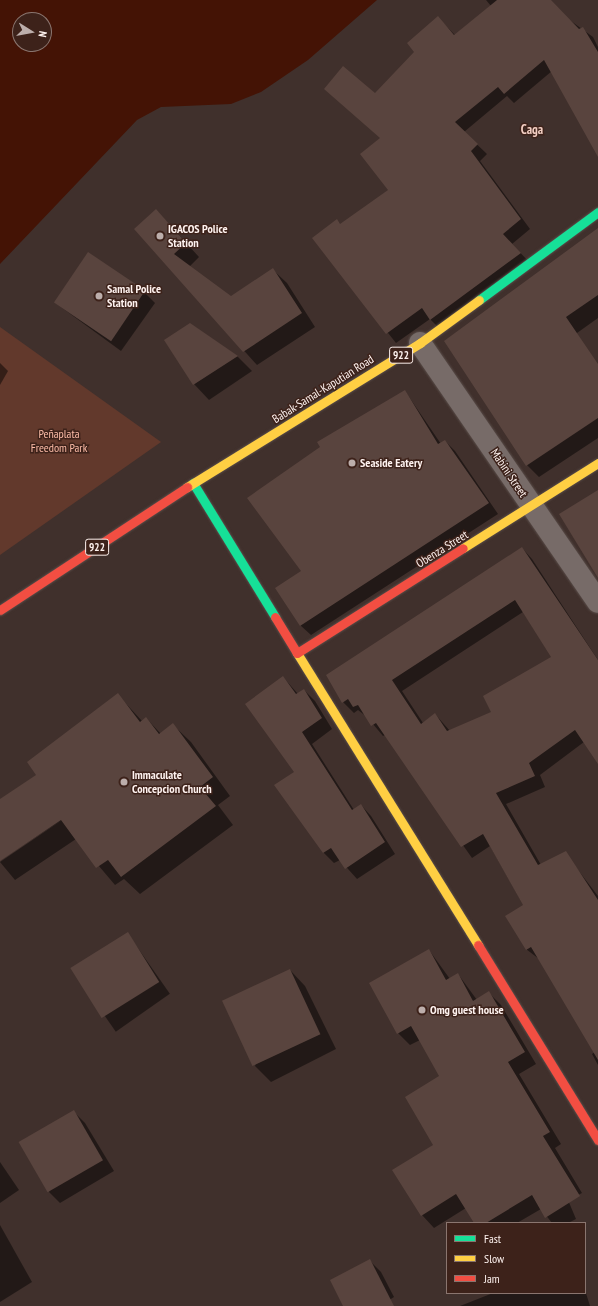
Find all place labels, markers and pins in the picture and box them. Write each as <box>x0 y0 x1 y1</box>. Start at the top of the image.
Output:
place label: IGACOS Police Station <box>168 222 228 250</box>
marker: IGACOS Police Station <box>155 231 165 241</box>
place label: Samal Police Station <box>107 282 161 310</box>
marker: Samal Police Station <box>94 291 104 301</box>
place label: Seaside Eatery <box>360 456 422 470</box>
marker: Seaside Eatery <box>347 458 357 468</box>
place label: Immaculate Concepcion Church <box>132 768 212 796</box>
marker: Immaculate Concepcion Church <box>119 777 129 787</box>
place label: Omg guest house <box>430 1003 504 1017</box>
marker: Omg guest house <box>417 1005 427 1015</box>

